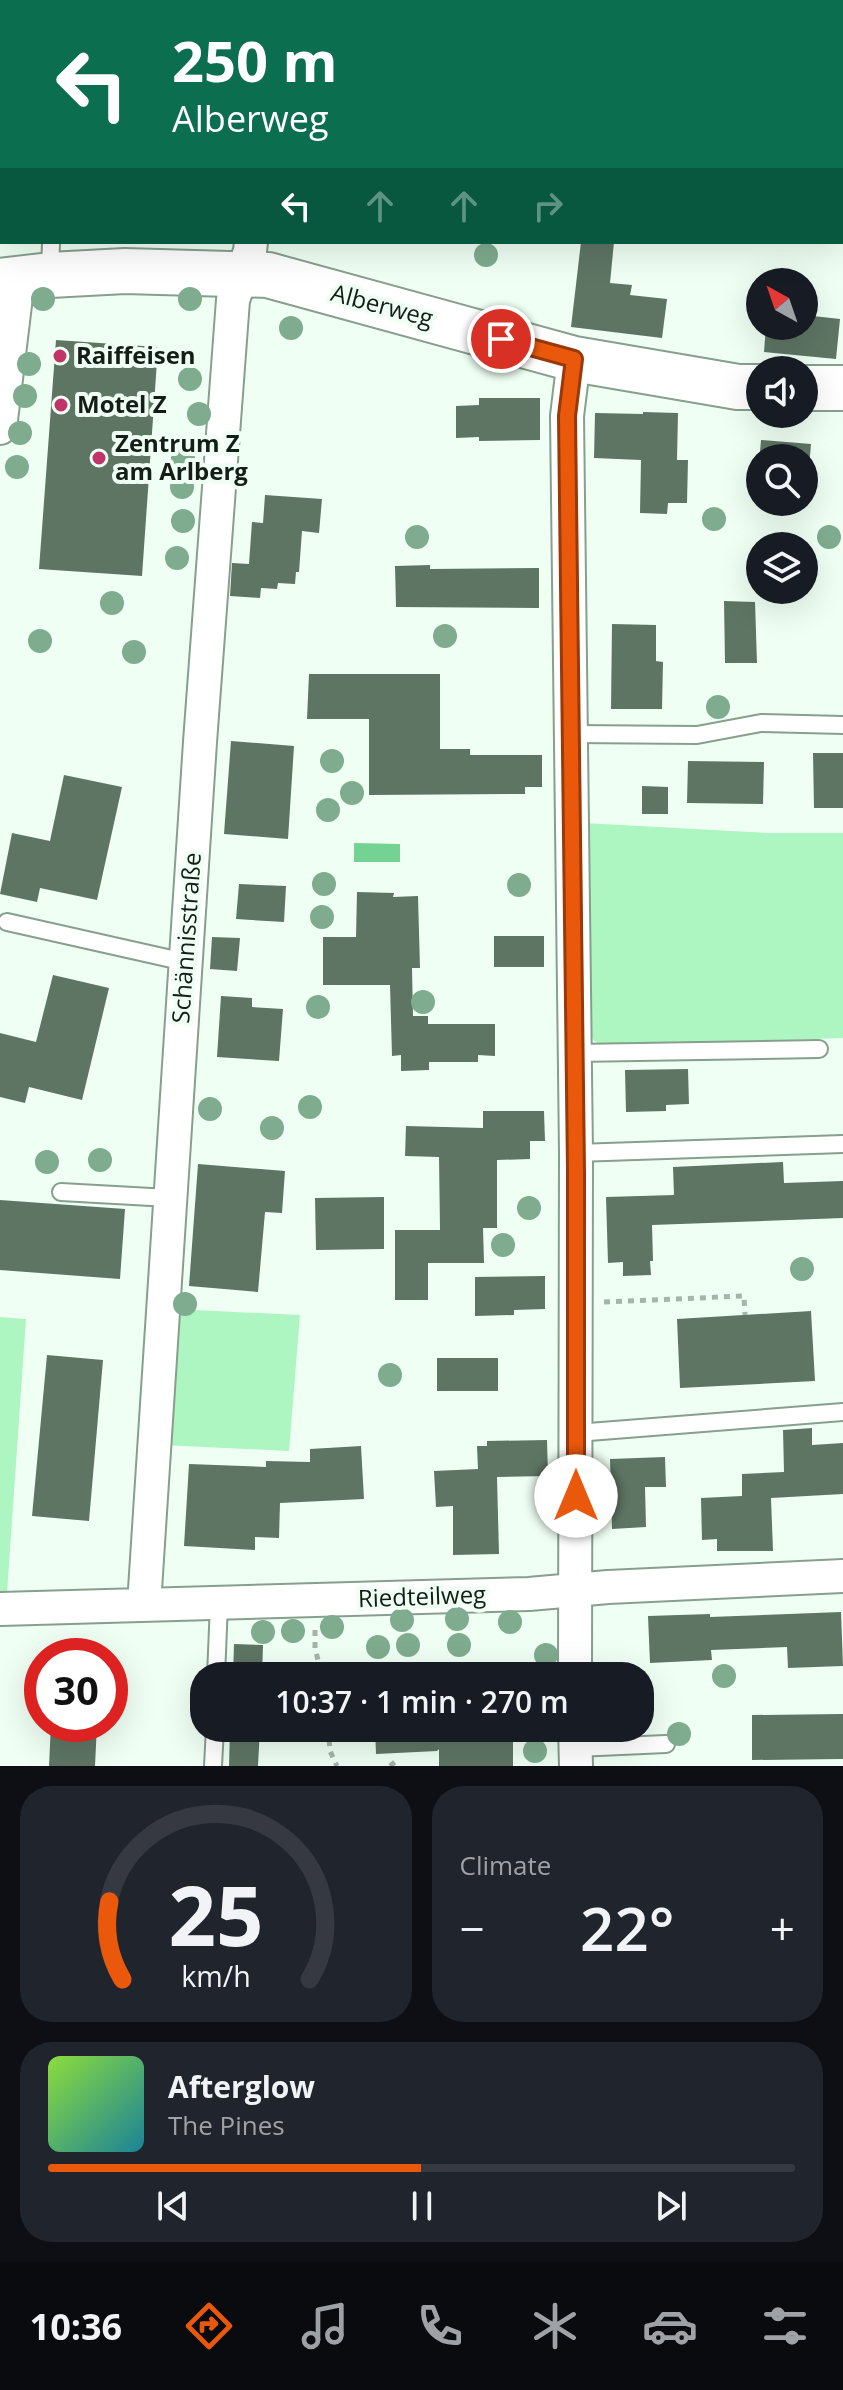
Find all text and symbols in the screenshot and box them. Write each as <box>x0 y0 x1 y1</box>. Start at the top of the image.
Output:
text: 250 m <box>172 22 338 98</box>
icon: left <box>40 32 144 136</box>
text: Alberweg <box>172 94 328 143</box>
icon: left <box>274 184 318 228</box>
icon: ahead <box>358 184 402 228</box>
icon: ahead <box>442 184 486 228</box>
icon: right <box>526 184 570 228</box>
north arrow <box>746 268 818 340</box>
map controls <box>746 268 818 604</box>
street label: Alberweg <box>328 275 437 334</box>
pin <box>467 305 535 373</box>
icon: arrive <box>479 317 523 361</box>
place label: Raiffeisen <box>76 338 196 371</box>
marker: Raiffeisen <box>51 347 69 365</box>
button: sound <box>746 356 818 428</box>
place label: Motel Z <box>77 387 167 420</box>
marker: Motel Z <box>52 396 70 414</box>
place label: Zentrum Z am Arlberg <box>115 426 248 487</box>
button: search <box>746 444 818 516</box>
marker: Zentrum Z am Arlberg <box>90 449 108 467</box>
button: layers <box>746 532 818 604</box>
street label: Schännisstraße <box>163 851 208 1024</box>
position arrow <box>534 1454 618 1538</box>
street label: Riedteilweg <box>357 1577 487 1614</box>
speed limit sign: 30 <box>24 1638 128 1742</box>
text: 10:37 · 1 min · 270 m <box>275 1681 569 1722</box>
text: Climate <box>460 1847 551 1883</box>
text: 25 <box>168 1857 263 1970</box>
text: 22° <box>580 1887 674 1969</box>
text: − <box>460 1898 485 1958</box>
text: + <box>770 1898 795 1958</box>
text: km/h <box>181 1956 250 1995</box>
text: Afterglow <box>168 2066 315 2107</box>
text: The Pines <box>168 2107 285 2143</box>
icon: previous <box>151 2184 195 2228</box>
icon: pause <box>400 2184 444 2228</box>
icon: next <box>649 2184 693 2228</box>
icon: directions <box>181 2298 237 2354</box>
icon: music <box>297 2298 353 2354</box>
icon: phone <box>412 2298 468 2354</box>
icon: climate <box>527 2298 583 2354</box>
icon: car <box>642 2298 698 2354</box>
icon: filters <box>757 2298 813 2354</box>
text: 10:36 <box>30 2302 122 2351</box>

